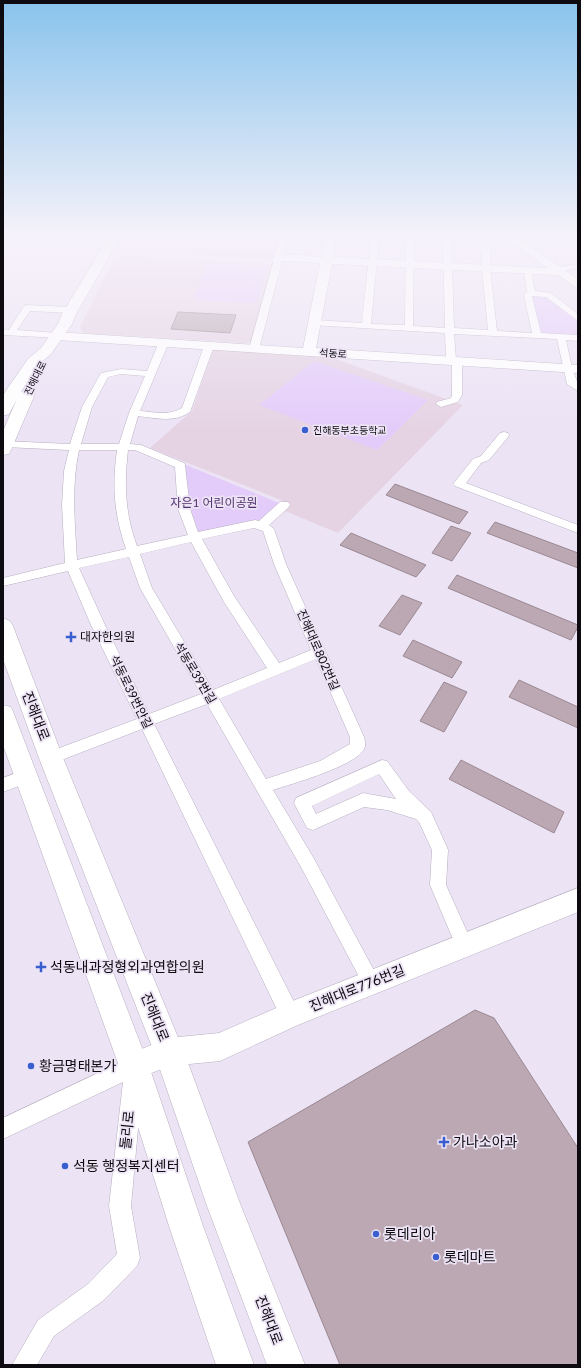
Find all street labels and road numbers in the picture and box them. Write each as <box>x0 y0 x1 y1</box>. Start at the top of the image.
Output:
street label: 석동로 <box>319 346 347 360</box>
street label: 진해대로 <box>22 359 48 397</box>
street label: 진해대로802번길 <box>294 607 343 693</box>
street label: 석동로39번길 <box>171 639 220 706</box>
street label: 석동로39번안길 <box>107 652 156 731</box>
street label: 진해대로 <box>19 689 54 743</box>
street label: 진해대로776번길 <box>307 961 407 1014</box>
street label: 진해대로 <box>138 990 173 1044</box>
street label: 돌리로 <box>116 1110 137 1150</box>
street label: 진해대로 <box>252 1293 287 1347</box>

